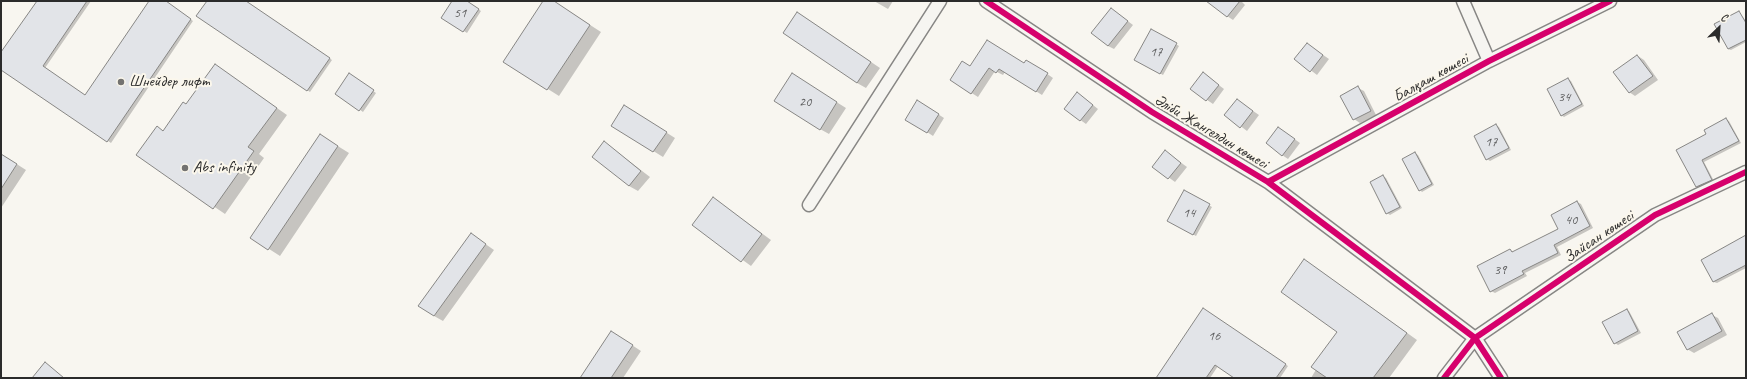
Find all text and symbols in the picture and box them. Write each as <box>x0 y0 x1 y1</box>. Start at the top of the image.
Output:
house number: 51 <box>454 5 466 21</box>
north arrow <box>1699 8 1739 48</box>
text: С <box>1719 10 1729 25</box>
house number: 17 <box>1150 44 1162 60</box>
street label: Балқаш көшесі <box>1390 50 1472 106</box>
place label: Шнейдер лифт <box>129 72 210 92</box>
marker: Шнейдер лифт <box>116 77 126 87</box>
house number: 34 <box>1558 89 1570 105</box>
street label: Әліби Жангелдин көшесі <box>1151 90 1271 174</box>
house number: 20 <box>799 94 811 110</box>
house number: 17 <box>1485 134 1497 150</box>
place label: Abs infinity <box>193 158 256 178</box>
marker: Abs infinity <box>180 163 190 173</box>
house number: 14 <box>1183 205 1195 221</box>
street label: Зайсан көшесі <box>1560 207 1638 267</box>
house number: 40 <box>1565 212 1577 228</box>
house number: 39 <box>1494 262 1506 278</box>
house number: 16 <box>1208 328 1220 344</box>

